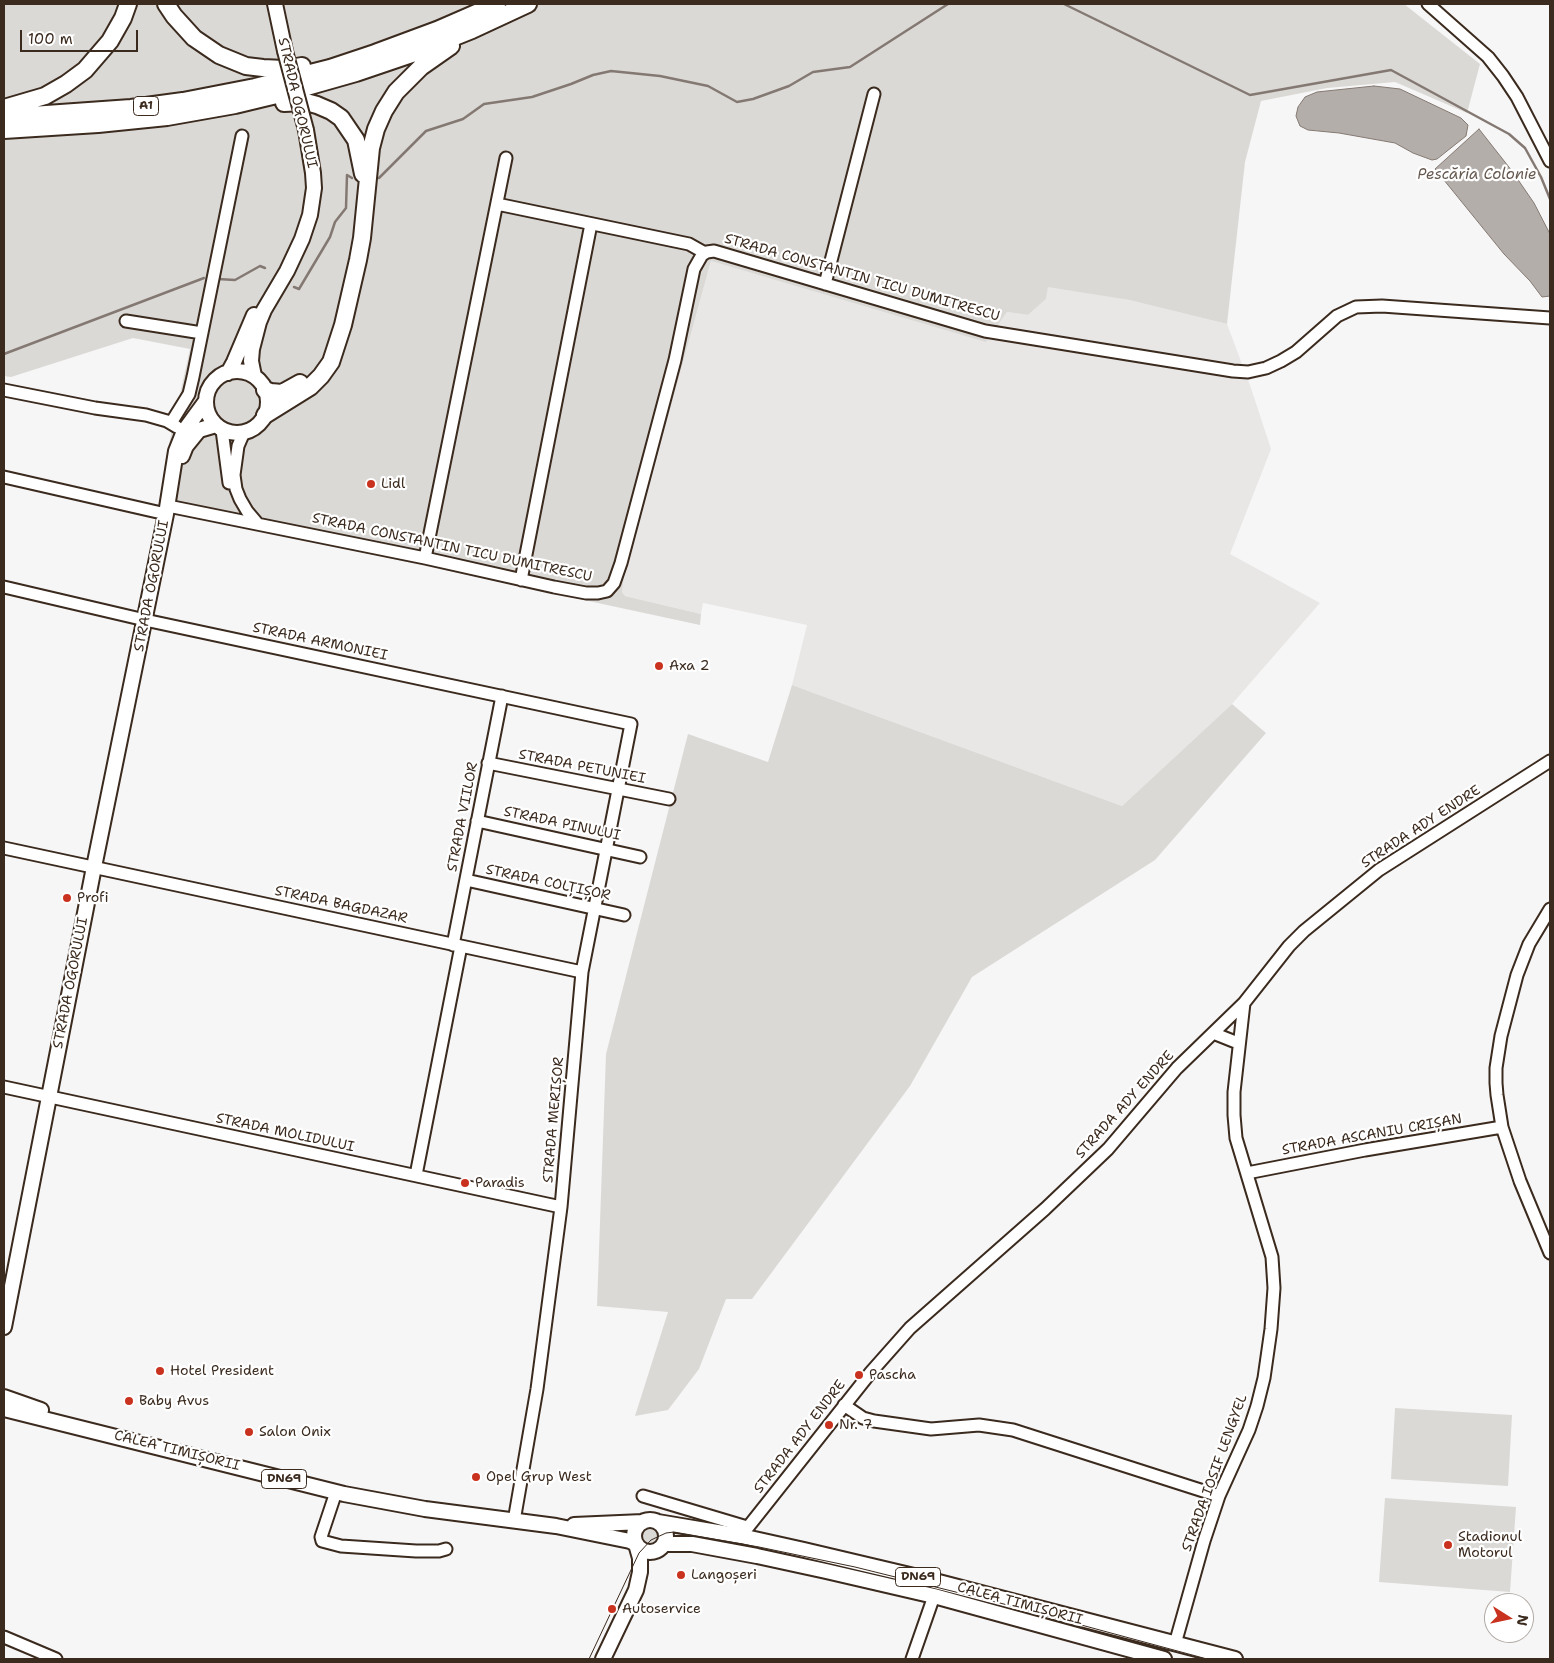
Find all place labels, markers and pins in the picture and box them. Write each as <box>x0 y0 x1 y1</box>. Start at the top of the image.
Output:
place label: Lidl <box>381 476 405 492</box>
marker: Lidl <box>365 478 377 490</box>
place label: Axa 2 <box>669 658 710 674</box>
marker: Axa 2 <box>653 660 665 672</box>
place label: Profi <box>77 890 109 906</box>
marker: Profi <box>61 892 73 904</box>
place label: Paradis <box>475 1175 525 1191</box>
marker: Paradis <box>459 1177 471 1189</box>
place label: Hotel President <box>170 1363 274 1379</box>
marker: Hotel President <box>154 1365 166 1377</box>
place label: Pascha <box>869 1367 916 1383</box>
marker: Pascha <box>853 1369 865 1381</box>
place label: Baby Avus <box>139 1393 209 1409</box>
marker: Baby Avus <box>123 1395 135 1407</box>
place label: Nr. 7 <box>839 1417 872 1433</box>
marker: Nr. 7 <box>823 1419 835 1431</box>
place label: Salon Onix <box>259 1424 331 1440</box>
marker: Salon Onix <box>243 1426 255 1438</box>
place label: Opel Grup West <box>486 1469 592 1485</box>
marker: Opel Grup West <box>470 1471 482 1483</box>
place label: Stadionul Motorul <box>1458 1529 1522 1561</box>
marker: Stadionul Motorul <box>1442 1539 1454 1551</box>
place label: Langoșeri <box>691 1567 757 1583</box>
marker: Langoșeri <box>675 1569 687 1581</box>
place label: Autoservice <box>622 1601 701 1617</box>
marker: Autoservice <box>606 1603 618 1615</box>

